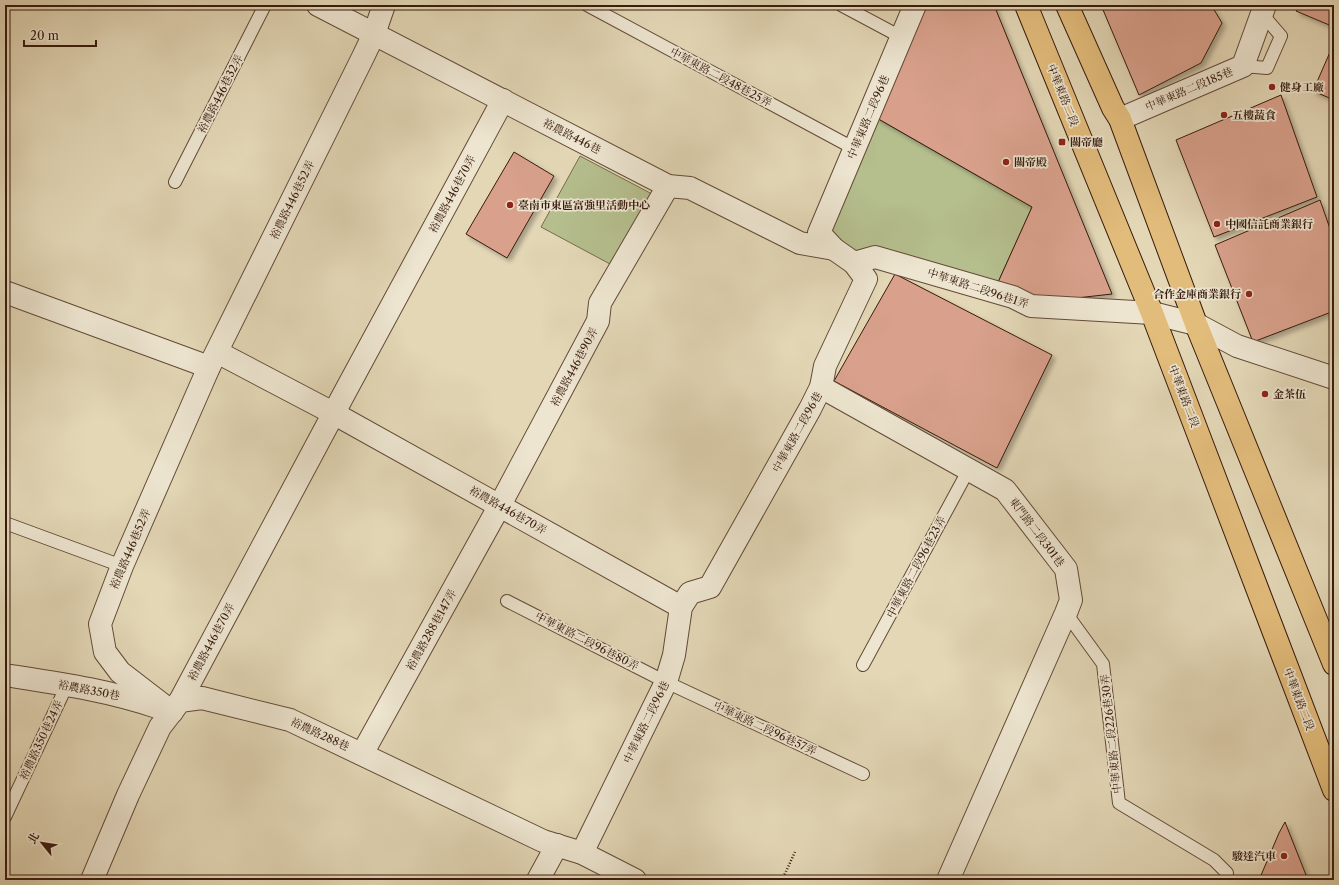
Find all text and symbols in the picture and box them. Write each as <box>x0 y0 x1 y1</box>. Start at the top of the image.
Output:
scale bar <box>24 22 96 48</box>
text: 20 m <box>30 28 59 43</box>
street label: 中華東路二段48巷25弄 <box>668 44 774 110</box>
street label: 裕農路446巷32弄 <box>194 52 246 136</box>
street label: 中華東路二段 <box>1044 62 1082 128</box>
street label: 中華東路二段185巷 <box>1143 64 1235 114</box>
street label: 中華東路二段96巷 <box>844 73 892 161</box>
place label: 健身工廠 <box>1280 80 1324 94</box>
marker: 健身工廠 <box>1267 82 1277 92</box>
place label: 五樓蔬食 <box>1232 108 1276 122</box>
marker: 五樓蔬食 <box>1219 110 1229 120</box>
street label: 裕農路446巷 <box>541 115 603 157</box>
place label: 關帝廳 <box>1070 135 1103 149</box>
marker: 關帝廳 <box>1057 137 1067 147</box>
street label: 裕農路446巷70弄 <box>426 152 478 236</box>
place label: 關帝殿 <box>1014 155 1047 169</box>
marker: 關帝殿 <box>1001 157 1011 167</box>
street label: 裕農路446巷52弄 <box>267 158 317 242</box>
place label: 臺南市東區富強里活動中心 <box>518 198 650 212</box>
marker: 臺南市東區富強里活動中心 <box>505 200 515 210</box>
place label: 中國信託商業銀行 <box>1225 217 1313 231</box>
marker: 中國信託商業銀行 <box>1212 219 1222 229</box>
street label: 中華東路二段96巷1弄 <box>926 265 1030 311</box>
place label: 合作金庫商業銀行 <box>1153 287 1241 301</box>
marker: 合作金庫商業銀行 <box>1244 289 1254 299</box>
street label: 裕農路446巷90弄 <box>547 325 601 409</box>
street label: 中華東路二段 <box>1166 363 1202 429</box>
place label: 金茶伍 <box>1273 387 1306 401</box>
street label: 中華東路二段96巷 <box>769 389 825 475</box>
marker: 金茶伍 <box>1260 389 1270 399</box>
street label: 裕農路446巷70弄 <box>467 483 549 537</box>
street label: 東門路二段301巷 <box>1006 494 1068 570</box>
street label: 裕農路446巷52弄 <box>107 506 153 592</box>
street label: 中華東路二段96巷23弄 <box>883 514 949 620</box>
street label: 裕農路288巷147弄 <box>403 587 459 673</box>
street label: 裕農路446巷70弄 <box>185 600 237 684</box>
street label: 中華東路二段96巷80弄 <box>533 609 641 673</box>
street label: 中華東路二段 <box>1281 666 1317 732</box>
street label: 中華東路二段226巷30弄 <box>1098 674 1124 794</box>
street label: 裕農路350巷 <box>57 677 121 703</box>
street label: 中華東路二段96巷 <box>620 679 672 765</box>
street label: 裕農路350巷24弄 <box>16 698 66 782</box>
street label: 中華東路二段96巷57弄 <box>711 698 819 758</box>
street label: 裕農路288巷 <box>288 714 352 754</box>
north arrow <box>22 823 62 863</box>
text: 北 <box>25 830 42 846</box>
place label: 駿達汽車 <box>1232 849 1276 863</box>
marker: 駿達汽車 <box>1279 851 1289 861</box>

